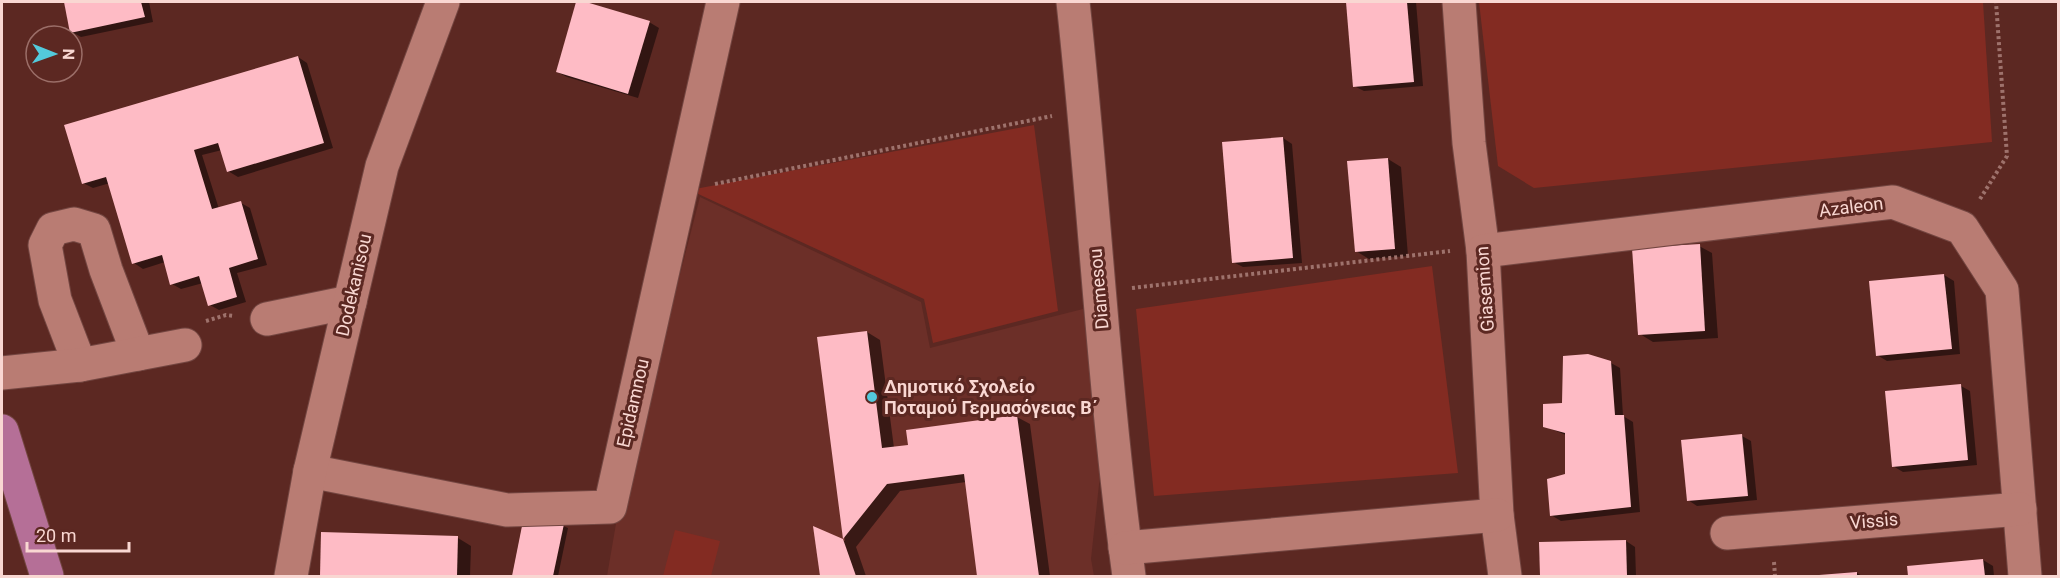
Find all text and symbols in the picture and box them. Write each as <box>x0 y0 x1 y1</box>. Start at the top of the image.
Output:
north arrow <box>24 24 84 84</box>
text: N <box>59 48 78 60</box>
street label: Azaleon <box>1818 192 1884 221</box>
street label: Dodekanisou <box>332 232 375 338</box>
street label: Giasemion <box>1471 246 1498 332</box>
street label: Diamesou <box>1085 248 1112 330</box>
street label: Epidamnou <box>612 356 653 449</box>
place label: Δημοτικό Σχολείο Ποταμού Γερμασόγειας Β΄ <box>884 376 1098 418</box>
marker: Δημοτικό Σχολείο Ποταμού Γερμασόγειας Β΄ <box>865 390 879 404</box>
street label: Vissis <box>1849 508 1899 533</box>
scale bar <box>27 515 129 553</box>
text: 20 m <box>36 525 76 546</box>

